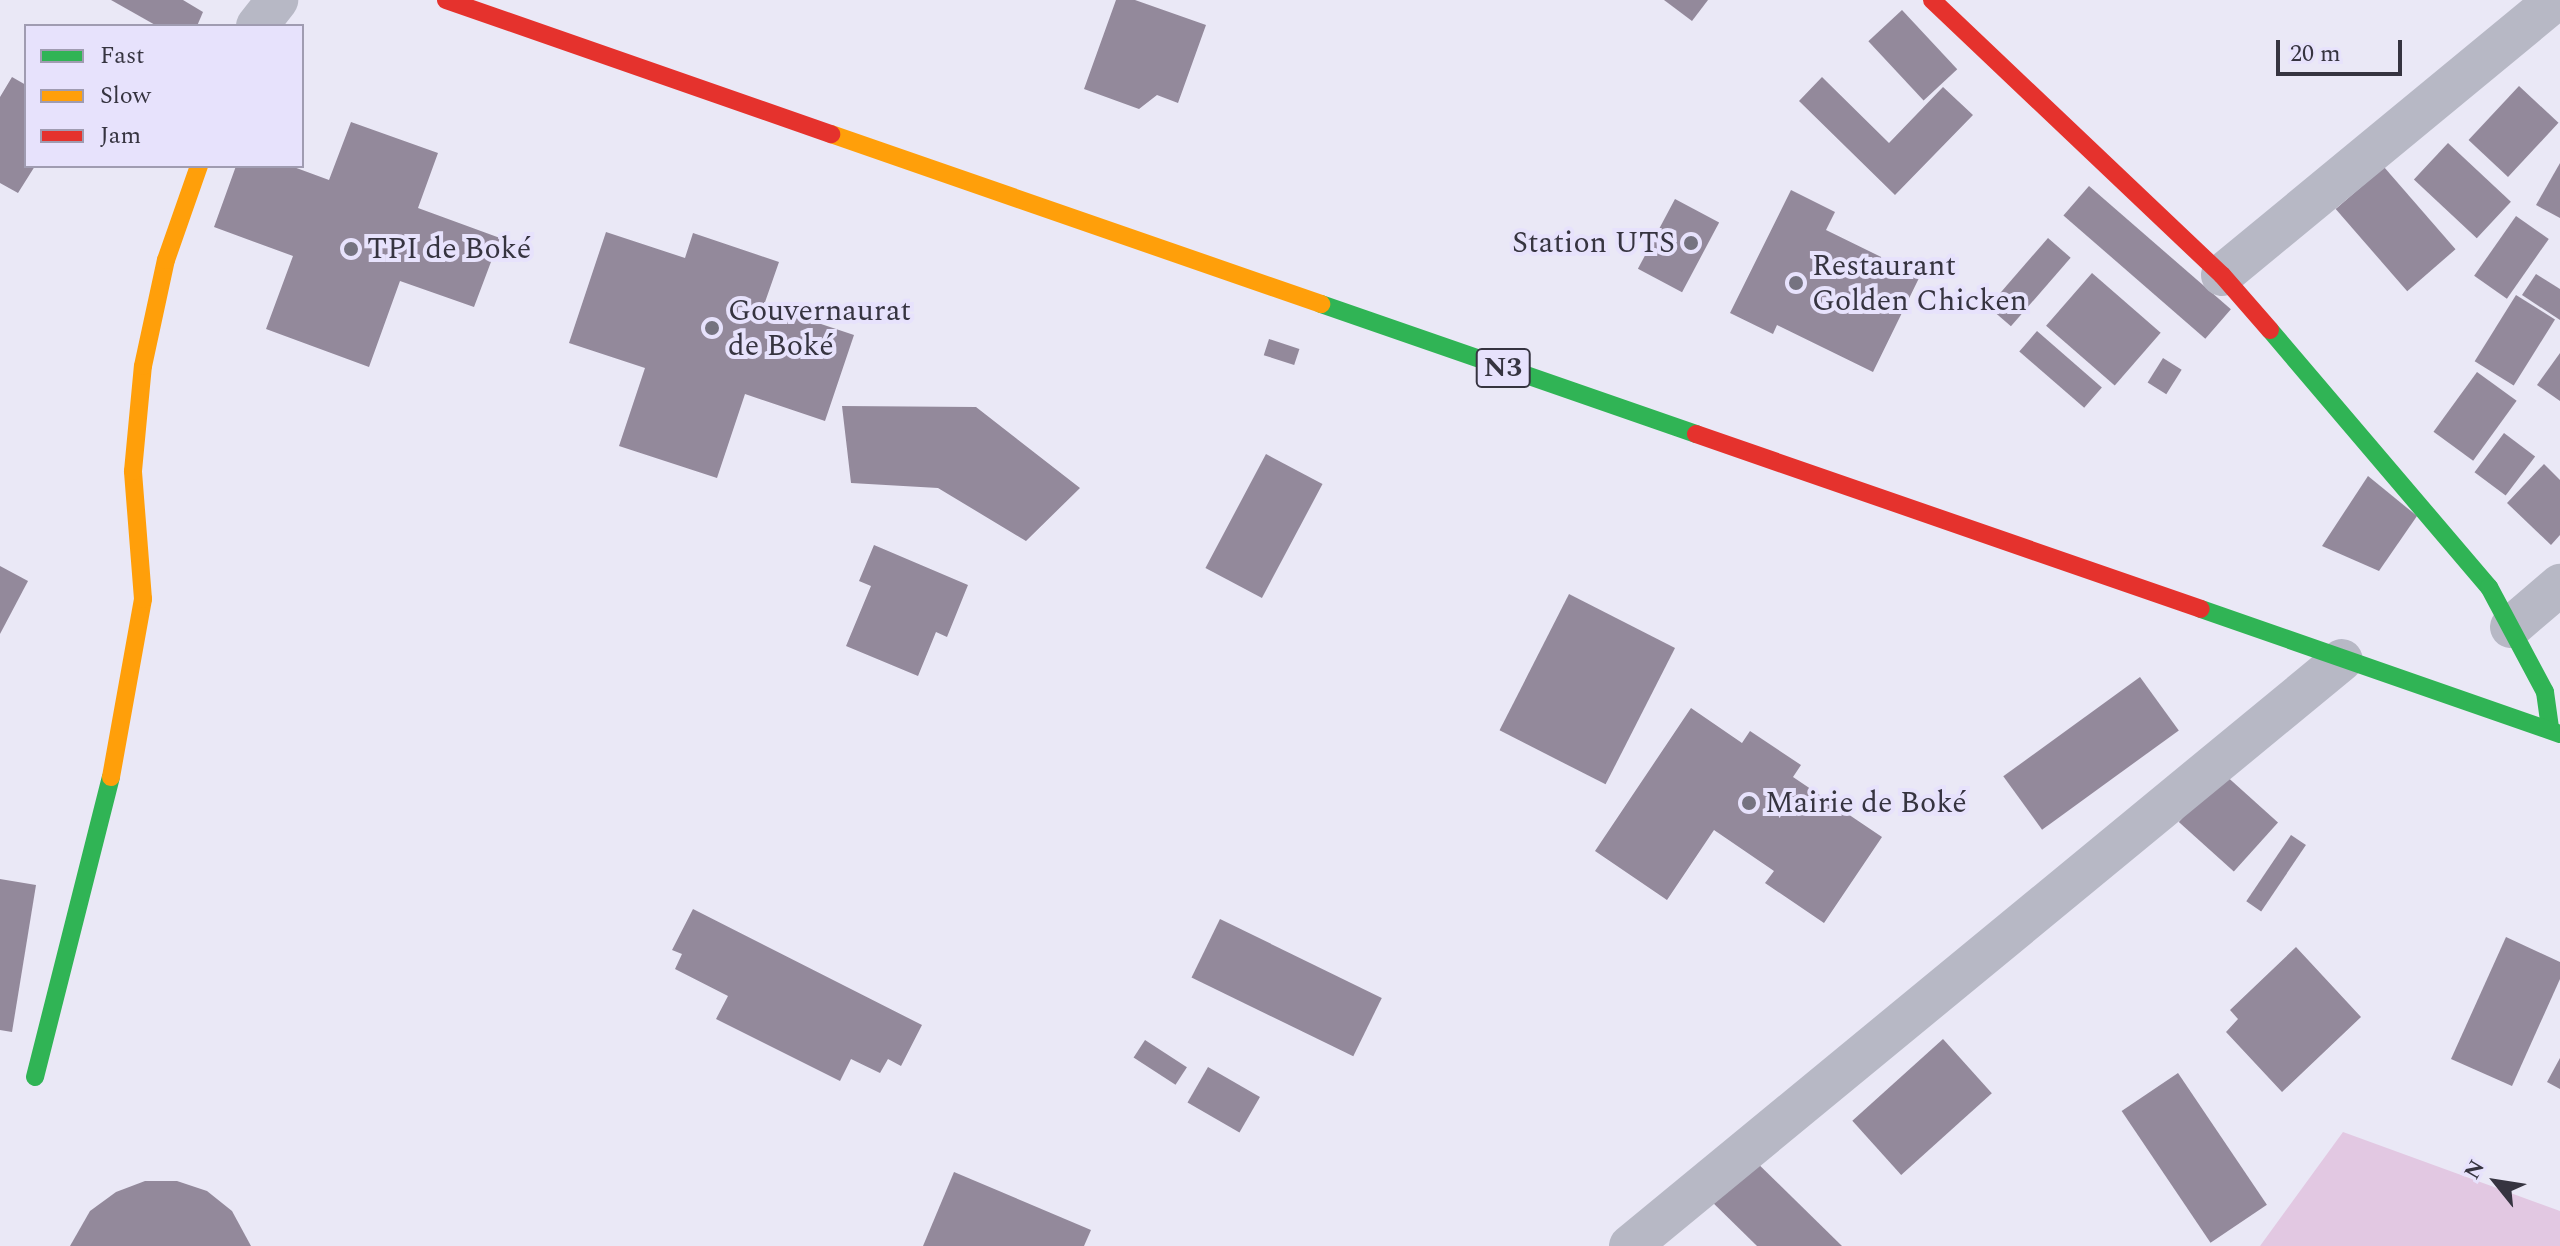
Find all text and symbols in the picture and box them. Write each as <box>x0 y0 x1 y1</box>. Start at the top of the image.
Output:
legend <box>24 24 304 168</box>
scale bar <box>2280 24 2406 74</box>
text: 20 m <box>2290 36 2341 72</box>
text: Fast <box>100 38 145 74</box>
text: Slow <box>100 78 151 114</box>
text: Jam <box>100 118 141 154</box>
place label: Station UTS <box>1512 225 1675 261</box>
place label: TPI de Boké <box>367 231 531 267</box>
marker: Station UTS <box>1682 234 1700 252</box>
marker: TPI de Boké <box>342 240 360 258</box>
place label: Restaurant Golden Chicken <box>1812 248 2027 318</box>
marker: Restaurant Golden Chicken <box>1787 274 1805 292</box>
place label: Gouvernaurat de Boké <box>728 293 911 364</box>
marker: Gouvernaurat de Boké <box>703 319 721 337</box>
road number: N3 <box>1475 344 1531 392</box>
place label: Mairie de Boké <box>1765 785 1967 821</box>
marker: Mairie de Boké <box>1740 794 1758 812</box>
north arrow <box>2456 1142 2536 1222</box>
text: N <box>2456 1154 2494 1186</box>

